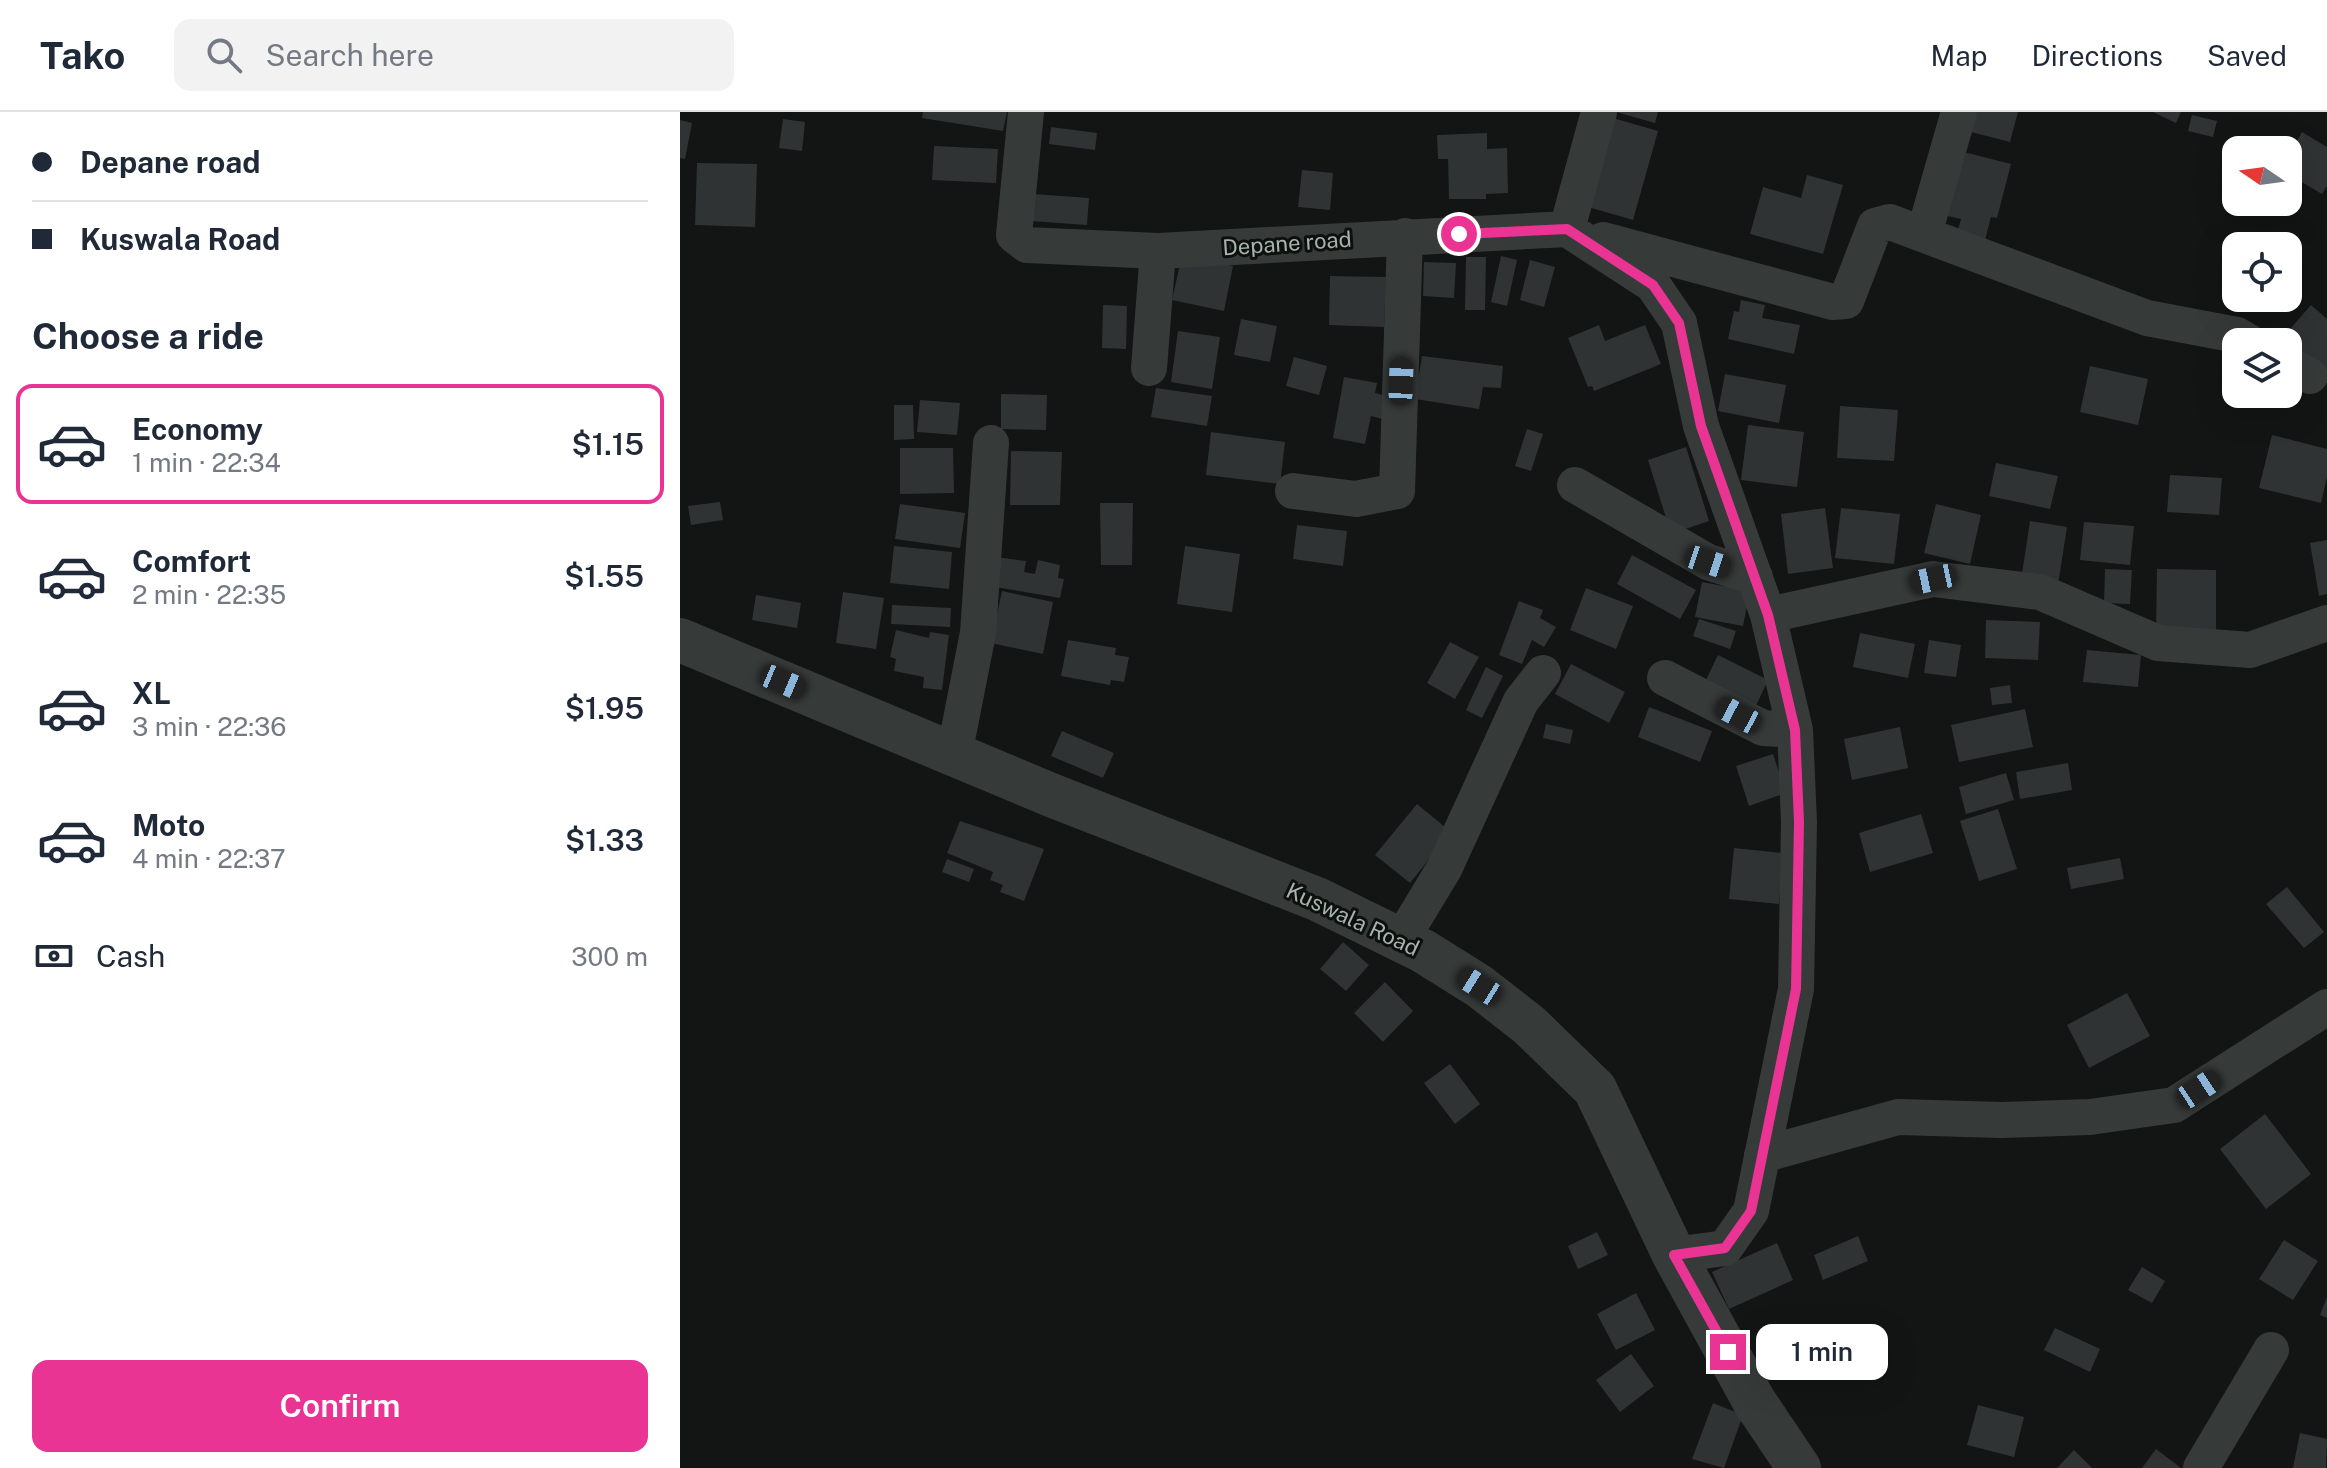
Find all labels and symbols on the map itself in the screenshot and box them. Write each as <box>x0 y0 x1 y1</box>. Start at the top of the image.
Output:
north arrow <box>2222 136 2302 216</box>
route start <box>1441 216 1477 252</box>
street label: Depane road <box>1222 226 1352 260</box>
car <box>1388 357 1414 405</box>
car <box>1681 543 1735 581</box>
car <box>1907 562 1959 596</box>
car <box>756 662 810 702</box>
car <box>1711 693 1765 737</box>
street label: Kuswala Road <box>1282 877 1424 961</box>
car <box>1452 963 1506 1009</box>
car <box>2172 1066 2226 1112</box>
callout: 1 min <box>1756 1324 1888 1380</box>
route end <box>1710 1334 1746 1370</box>

